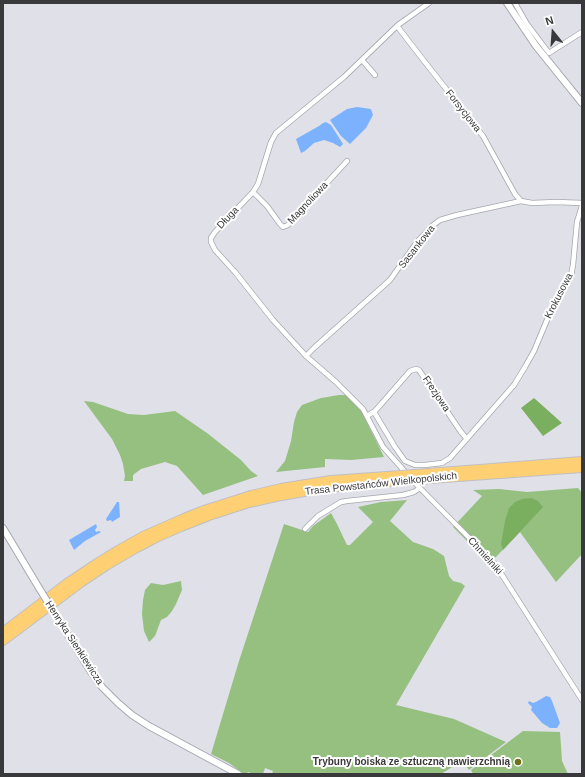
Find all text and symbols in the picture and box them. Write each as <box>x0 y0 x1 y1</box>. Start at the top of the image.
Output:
north arrow <box>533 12 573 52</box>
text: N <box>544 14 555 27</box>
street label: Forsycjowa <box>443 87 483 135</box>
street label: Magnoliowa <box>285 179 331 227</box>
street label: Długa <box>215 204 241 232</box>
street label: Sasankowa <box>396 223 438 271</box>
street label: Krokusowa <box>542 271 576 321</box>
street label: Frezjowa <box>420 374 452 414</box>
street label: Trasa Powstańców Wielkopolskich <box>304 470 458 498</box>
street label: Chmielniki <box>465 535 505 577</box>
street label: Henryka Sienkiewicza <box>42 599 106 687</box>
place label: Trybuny boiska ze sztuczną nawierzchnią <box>313 756 510 768</box>
marker: Trybuny boiska ze sztuczną nawierzchnią <box>513 757 523 767</box>

